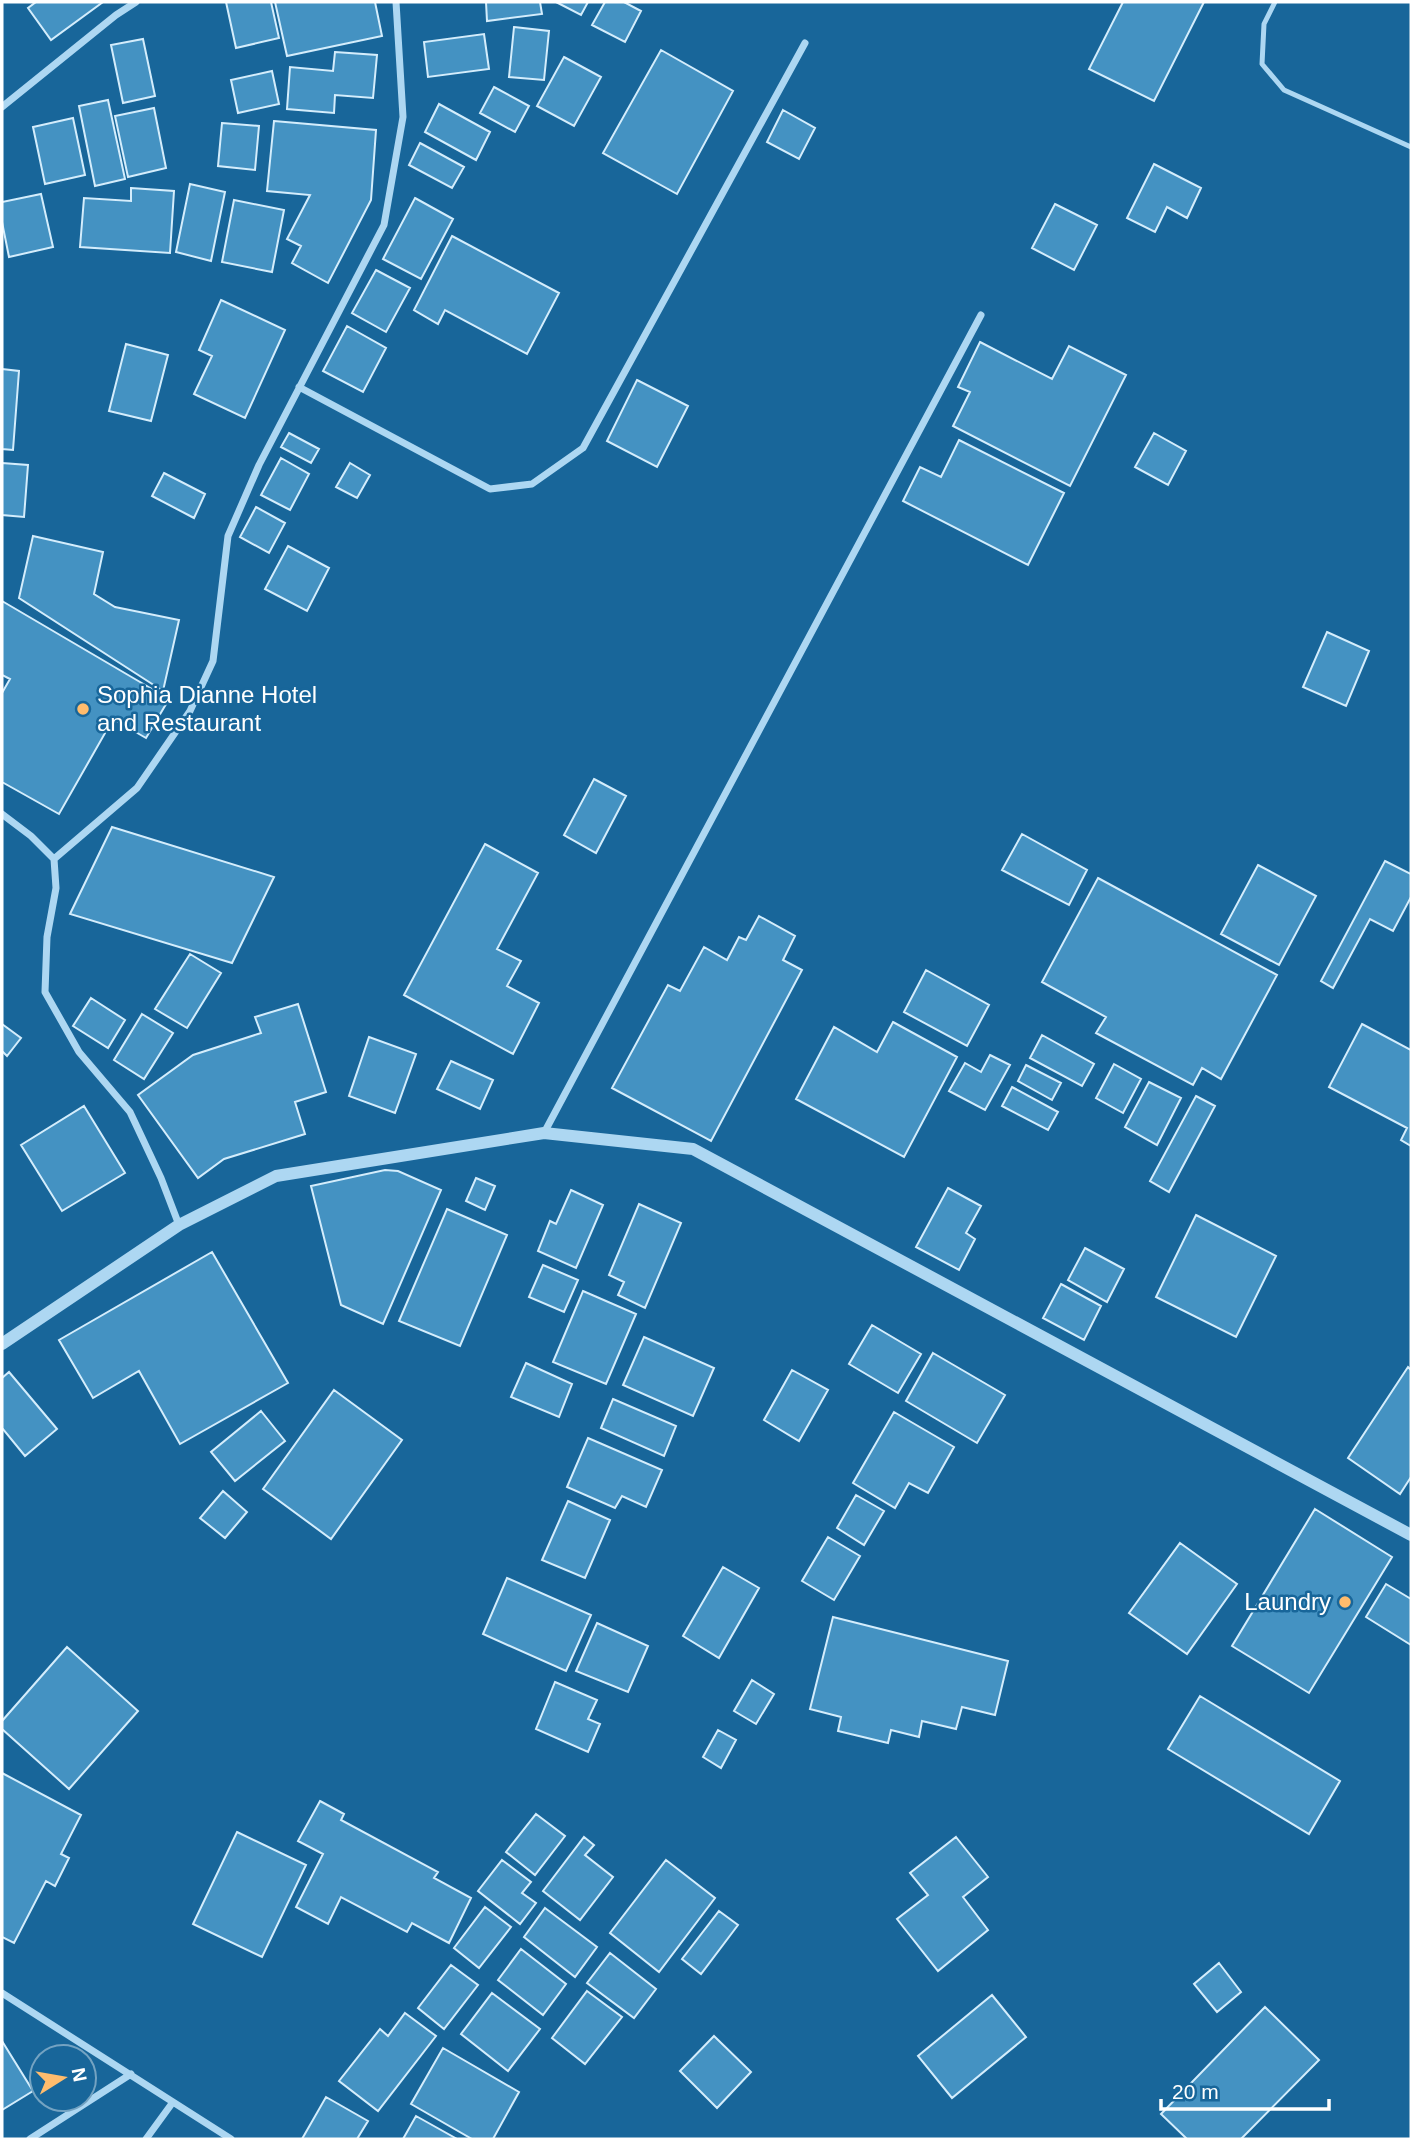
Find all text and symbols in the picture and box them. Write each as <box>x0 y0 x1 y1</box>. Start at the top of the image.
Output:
place label: Sophia Dianne Hotel and Restaurant <box>97 681 317 736</box>
marker: Sophia Dianne Hotel and Restaurant <box>75 701 91 717</box>
place label: Laundry <box>1244 1588 1331 1615</box>
marker: Laundry <box>1337 1594 1353 1610</box>
north arrow <box>28 2043 98 2113</box>
text: N <box>68 2066 91 2084</box>
scale bar <box>1161 2068 1329 2112</box>
text: 20 m <box>1172 2080 1219 2103</box>

